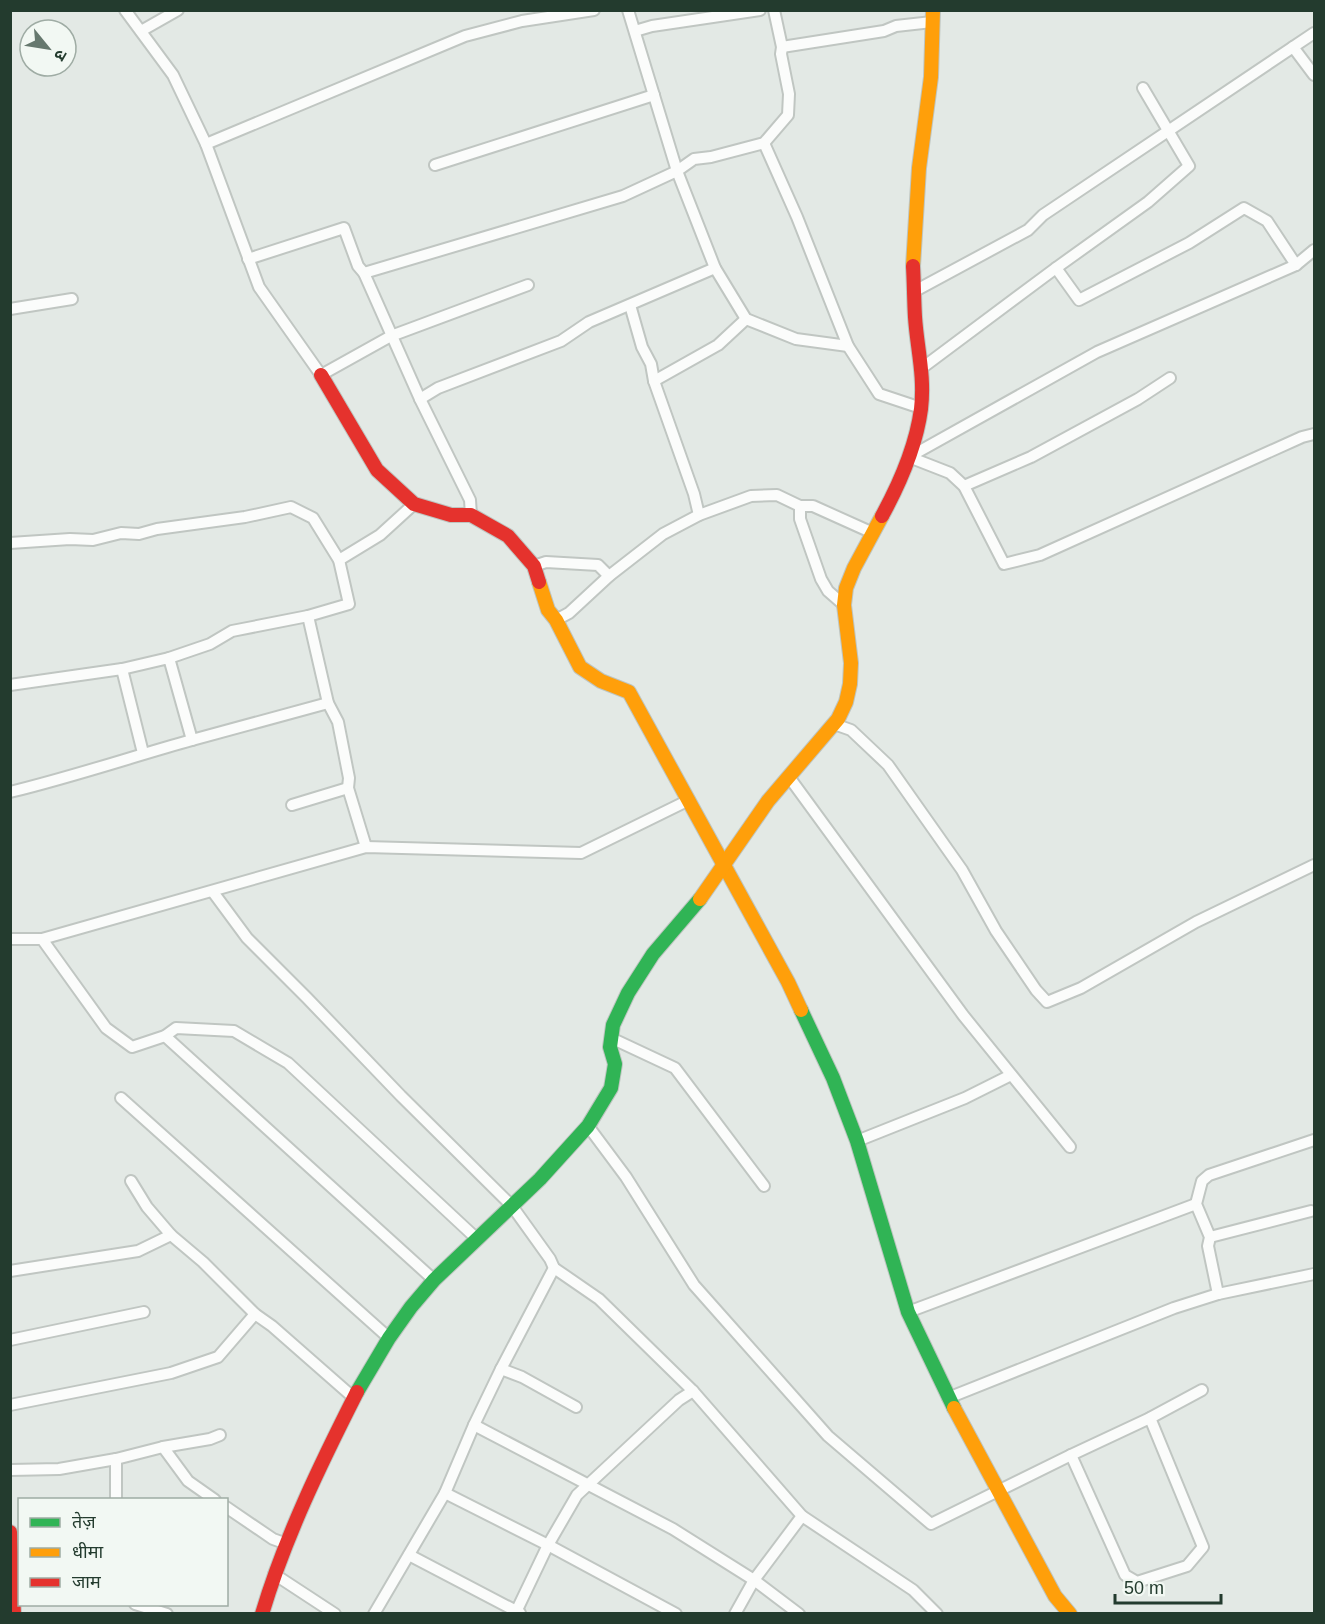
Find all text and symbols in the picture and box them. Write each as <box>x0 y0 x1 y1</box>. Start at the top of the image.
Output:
north arrow <box>18 18 78 78</box>
text: उ <box>51 47 70 64</box>
legend <box>18 1498 228 1606</box>
text: तेज़ <box>72 1511 96 1532</box>
text: धीमा <box>72 1542 103 1562</box>
scale bar <box>1115 1567 1222 1605</box>
text: जाम <box>72 1572 102 1592</box>
text: 50 m <box>1124 1578 1164 1598</box>

